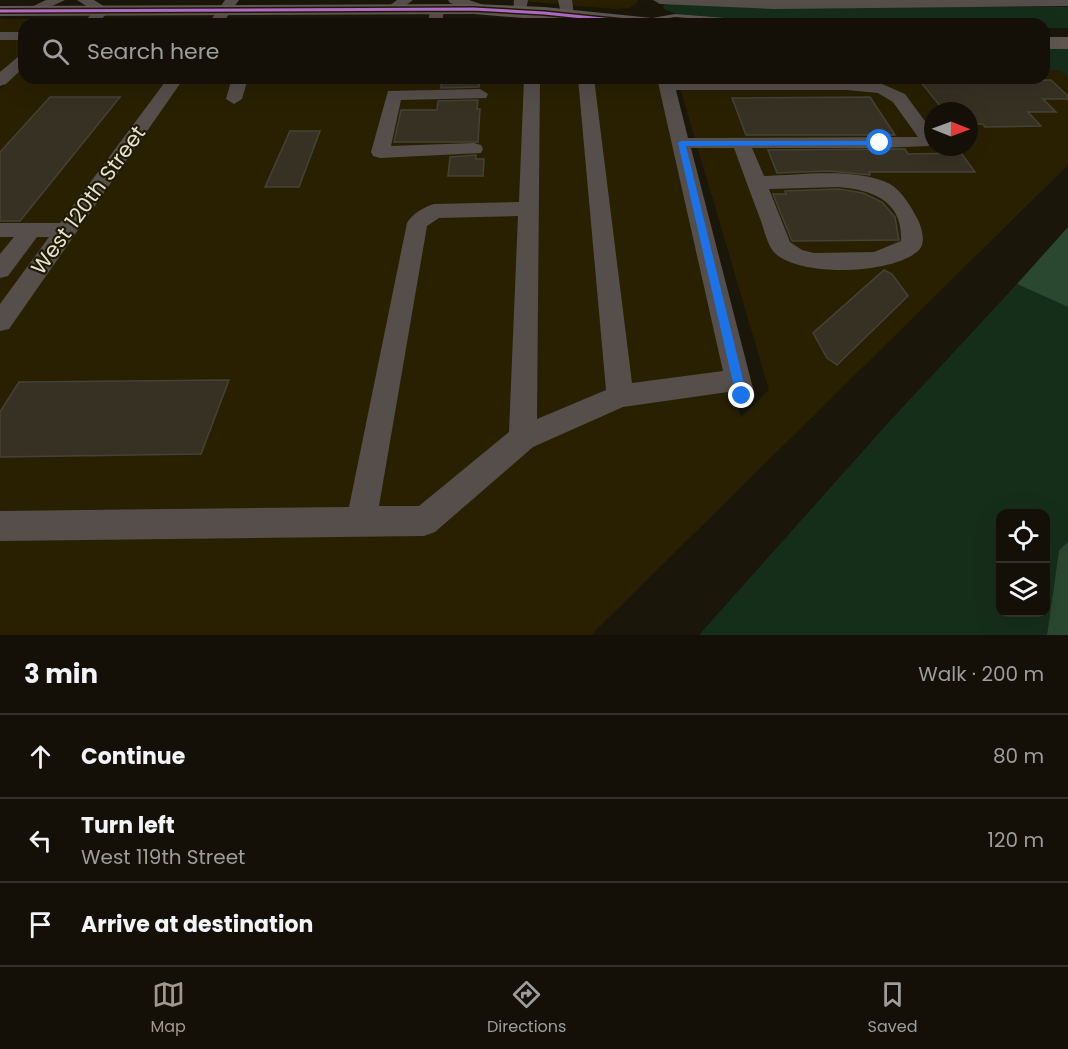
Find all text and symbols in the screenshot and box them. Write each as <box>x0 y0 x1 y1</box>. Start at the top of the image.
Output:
search box <box>18 18 1050 84</box>
icon: search <box>39 35 72 68</box>
text: Search here <box>87 36 220 67</box>
north arrow <box>924 102 978 156</box>
street label: West 120th Street <box>24 120 152 280</box>
route start <box>866 129 892 155</box>
route end <box>728 382 754 408</box>
map controls <box>996 509 1050 617</box>
button: locate <box>996 509 1050 563</box>
button: layers <box>996 563 1050 617</box>
text: 3 min <box>24 656 98 692</box>
text: Walk · 200 m <box>918 660 1044 688</box>
icon: ahead <box>24 740 57 773</box>
text: Continue <box>81 741 185 772</box>
text: 80 m <box>993 742 1044 770</box>
text: Turn left <box>81 810 175 841</box>
icon: left <box>24 824 57 857</box>
text: 120 m <box>988 826 1044 854</box>
text: West 119th Street <box>81 843 245 871</box>
icon: arrive <box>24 908 57 941</box>
text: Arrive at destination <box>81 909 313 940</box>
tab: Map <box>151 978 186 1039</box>
tab: Directions <box>487 978 566 1039</box>
tab: Saved <box>868 978 917 1039</box>

